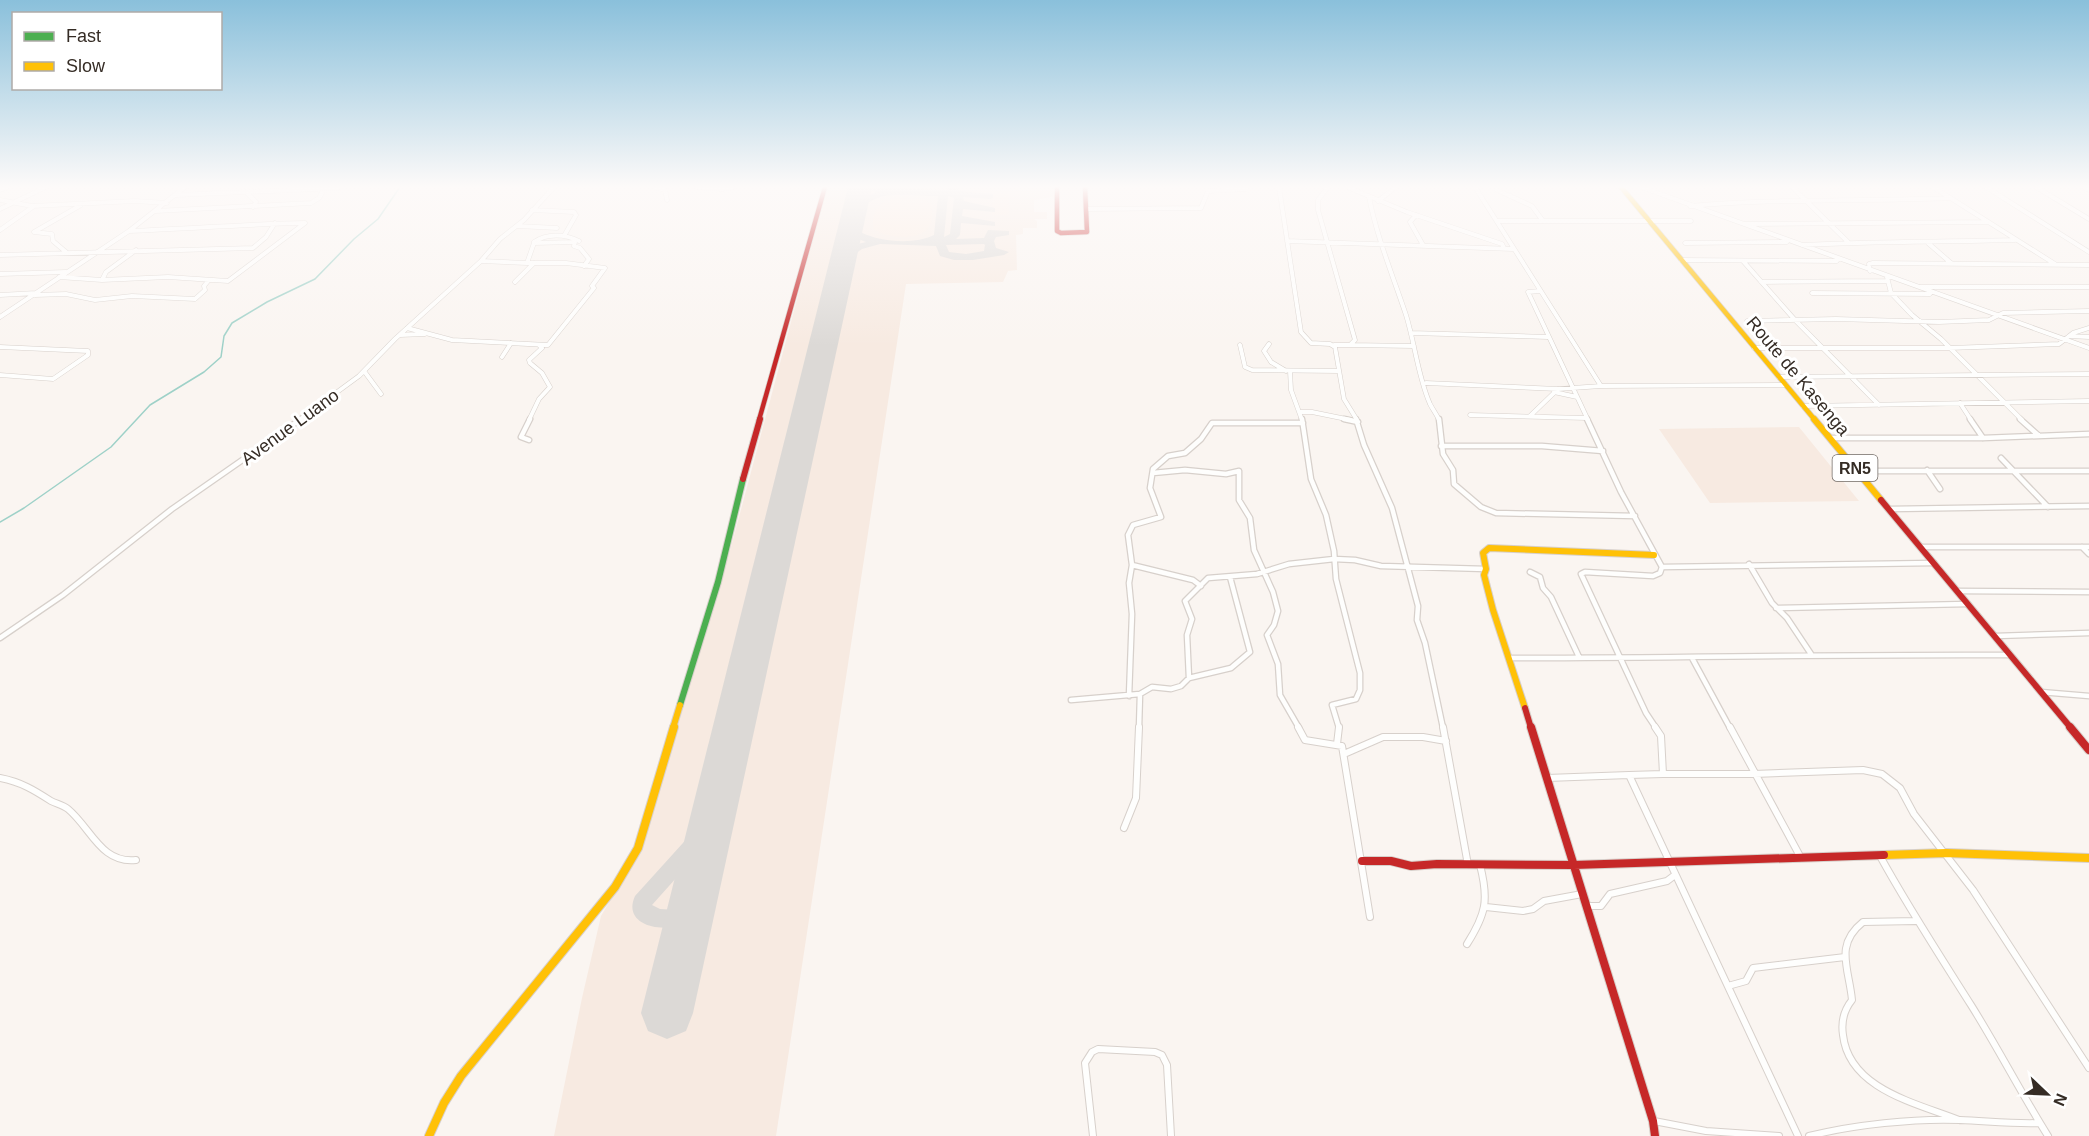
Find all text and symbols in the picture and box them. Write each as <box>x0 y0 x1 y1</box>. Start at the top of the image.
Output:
legend <box>12 12 222 90</box>
text: Fast <box>66 26 101 46</box>
text: Slow <box>66 56 106 76</box>
street label: Route de Kasenga <box>1742 312 1854 440</box>
street label: Avenue Luano <box>237 385 343 469</box>
road number: RN5 <box>1832 455 1878 481</box>
north arrow <box>2017 1064 2077 1124</box>
text: N <box>2050 1091 2070 1108</box>

